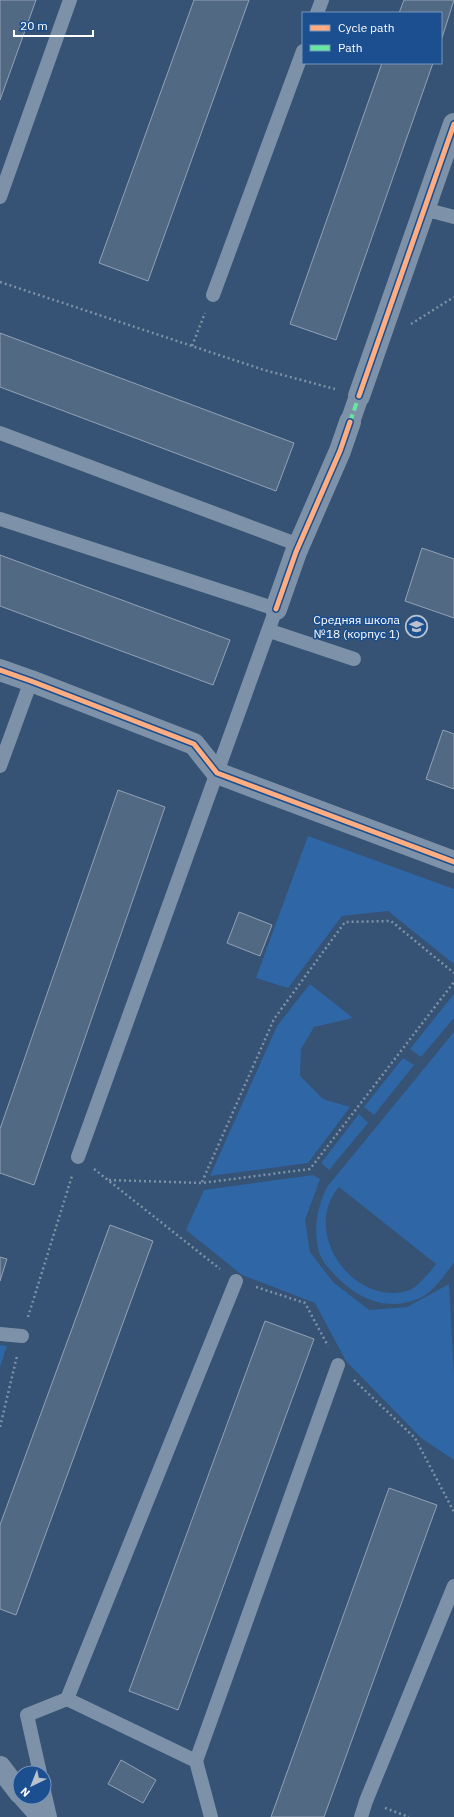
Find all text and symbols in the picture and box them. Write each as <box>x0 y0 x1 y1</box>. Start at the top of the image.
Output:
scale bar <box>14 12 93 38</box>
legend <box>302 12 442 64</box>
text: 20 m <box>20 18 48 33</box>
text: Cycle path <box>338 20 395 35</box>
text: Path <box>338 40 363 55</box>
place label: Средняя школа №18 (корпус 1) <box>313 612 401 641</box>
school or university icon: Средняя школа №18 (корпус 1) <box>403 613 429 639</box>
north arrow <box>12 1765 52 1805</box>
text: N <box>17 1784 33 1800</box>

